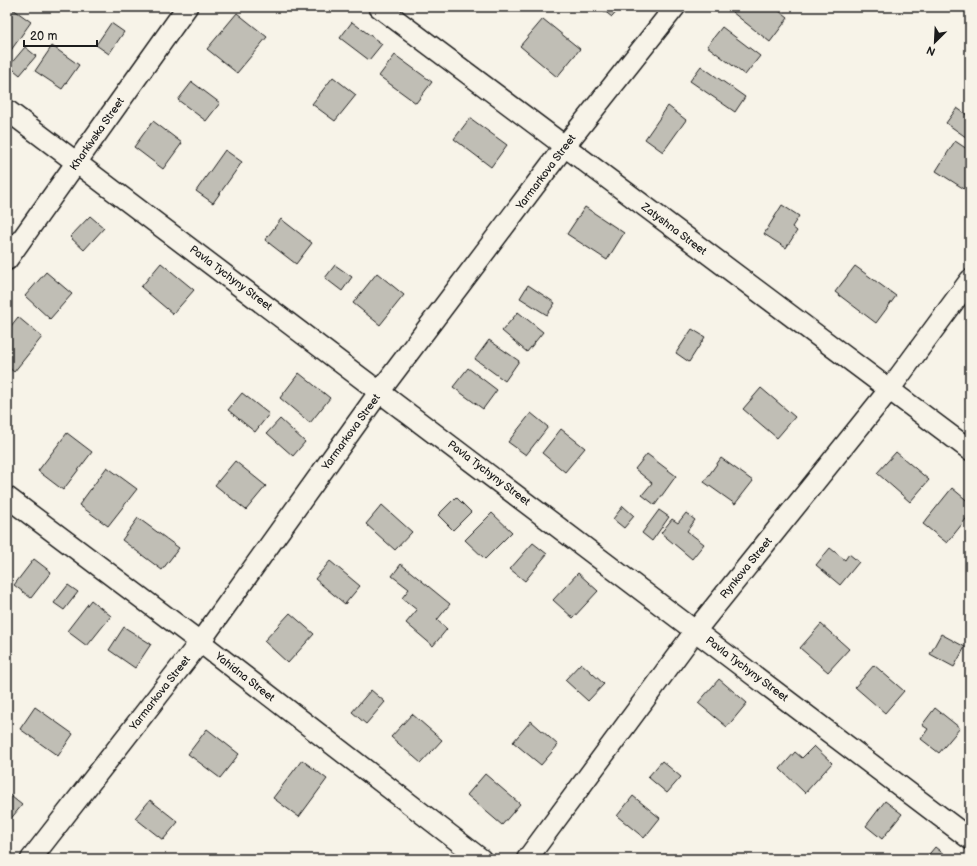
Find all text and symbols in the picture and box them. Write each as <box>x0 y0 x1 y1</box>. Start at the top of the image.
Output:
scale bar <box>24 22 97 48</box>
north arrow <box>915 22 955 62</box>
text: 20 m <box>30 29 57 44</box>
text: N <box>925 43 938 58</box>
street label: Kharkivska Street <box>67 95 127 173</box>
street label: Yarmarkova Street <box>513 131 579 213</box>
street label: Zatyshna Street <box>638 200 710 258</box>
street label: Pavla Tychyny Street <box>187 243 275 314</box>
street label: Yarmarkova Street <box>318 391 383 473</box>
street label: Pavla Tychyny Street <box>445 438 533 509</box>
street label: Rynkova Street <box>717 534 775 601</box>
street label: Pavla Tychyny Street <box>703 634 791 705</box>
street label: Yahidna Street <box>212 649 278 705</box>
street label: Yarmarkova Street <box>126 653 193 734</box>

